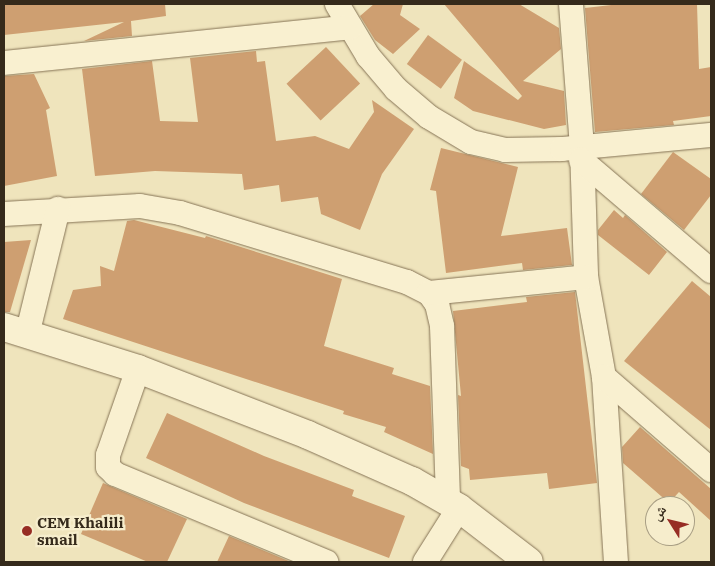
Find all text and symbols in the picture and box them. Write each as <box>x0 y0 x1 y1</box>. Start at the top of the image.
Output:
north arrow <box>645 496 695 546</box>
text: ش <box>647 501 670 524</box>
place label: CEM Khalili smail <box>37 513 123 548</box>
marker: CEM Khalili smail <box>21 525 33 537</box>

